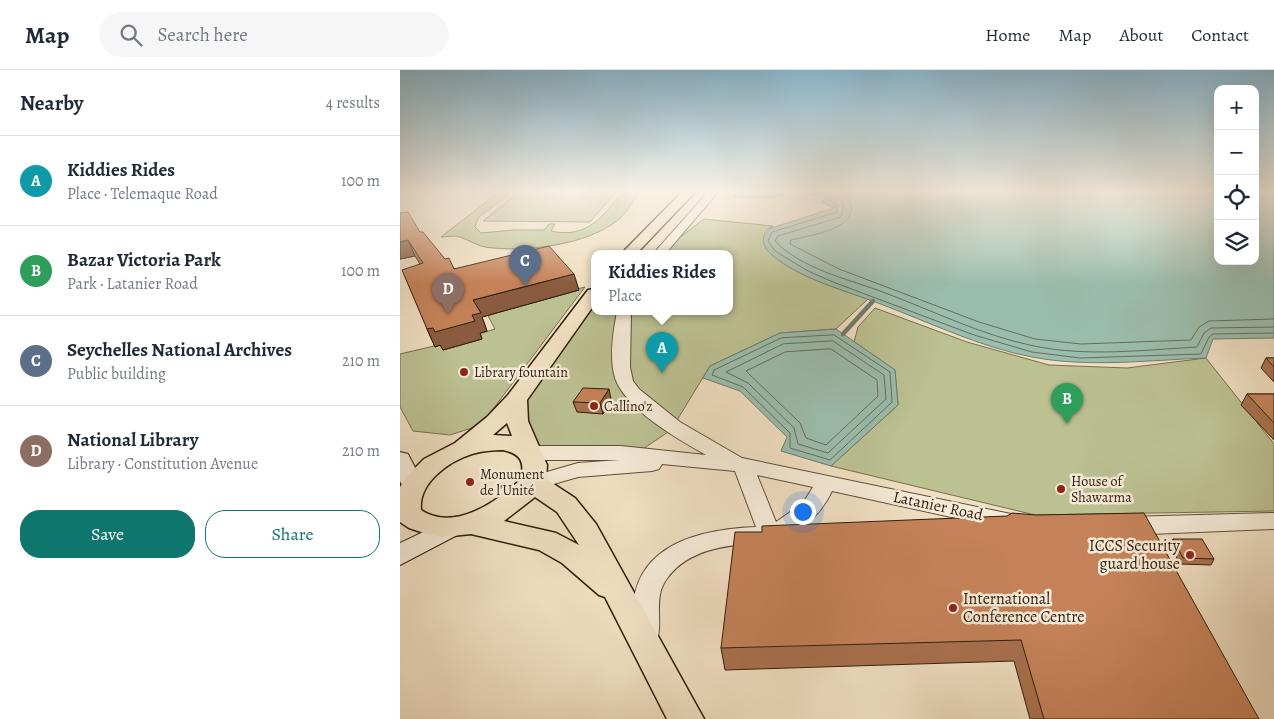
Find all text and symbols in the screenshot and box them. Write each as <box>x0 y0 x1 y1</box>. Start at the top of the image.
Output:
search box <box>99 12 449 57</box>
text: Map <box>25 19 69 51</box>
icon: search <box>117 21 145 49</box>
text: Search here <box>157 22 248 48</box>
text: Home <box>985 23 1030 47</box>
text: Map <box>1058 23 1091 47</box>
text: About <box>1119 23 1163 47</box>
text: Contact <box>1191 23 1249 47</box>
map controls <box>1214 85 1259 265</box>
button: + <box>1214 85 1259 130</box>
text: Nearby <box>20 89 83 117</box>
text: 4 results <box>326 92 380 114</box>
button: − <box>1214 130 1259 175</box>
text: Kiddies Rides <box>67 157 175 183</box>
text: A <box>31 170 41 192</box>
text: 100 m <box>341 170 380 192</box>
button: locate <box>1214 175 1259 220</box>
text: Place · Telemaque Road <box>67 183 218 205</box>
button: layers <box>1214 220 1259 265</box>
pin: C <box>509 245 541 286</box>
text: Bazar Victoria Park <box>67 247 221 273</box>
popup <box>591 250 733 315</box>
text: Kiddies Rides <box>608 259 716 285</box>
text: B <box>31 260 41 282</box>
text: 100 m <box>341 260 380 282</box>
text: Park · Latanier Road <box>67 273 198 295</box>
pin: D <box>432 273 464 314</box>
text: Place <box>608 285 642 307</box>
pin: A <box>646 332 678 373</box>
text: Seychelles National Archives <box>67 337 292 363</box>
text: C <box>31 350 41 372</box>
text: 210 m <box>342 350 380 372</box>
text: Public building <box>67 363 166 385</box>
place label: Library fountain <box>474 363 568 382</box>
marker: Library fountain <box>458 366 470 378</box>
pin: B <box>1051 383 1083 424</box>
place label: Callino'z <box>604 397 653 416</box>
marker: Callino'z <box>588 400 600 412</box>
text: National Library <box>67 427 199 453</box>
text: D <box>30 440 42 462</box>
text: 210 m <box>342 440 380 462</box>
text: Library · Constitution Avenue <box>67 453 258 475</box>
place label: Monument de l'Unité <box>480 465 544 500</box>
place label: House of Shawarma <box>1071 472 1132 507</box>
marker: Monument de l'Unité <box>464 476 476 488</box>
marker: House of Shawarma <box>1055 483 1067 495</box>
street label: Latanier Road <box>891 486 985 526</box>
your location <box>790 499 816 525</box>
button: Save <box>20 510 195 558</box>
button: Share <box>205 510 380 558</box>
place label: ICCS Security guard house <box>1089 535 1181 575</box>
marker: ICCS Security guard house <box>1184 549 1196 561</box>
place label: International Conference Centre <box>963 588 1084 628</box>
marker: International Conference Centre <box>947 602 959 614</box>

